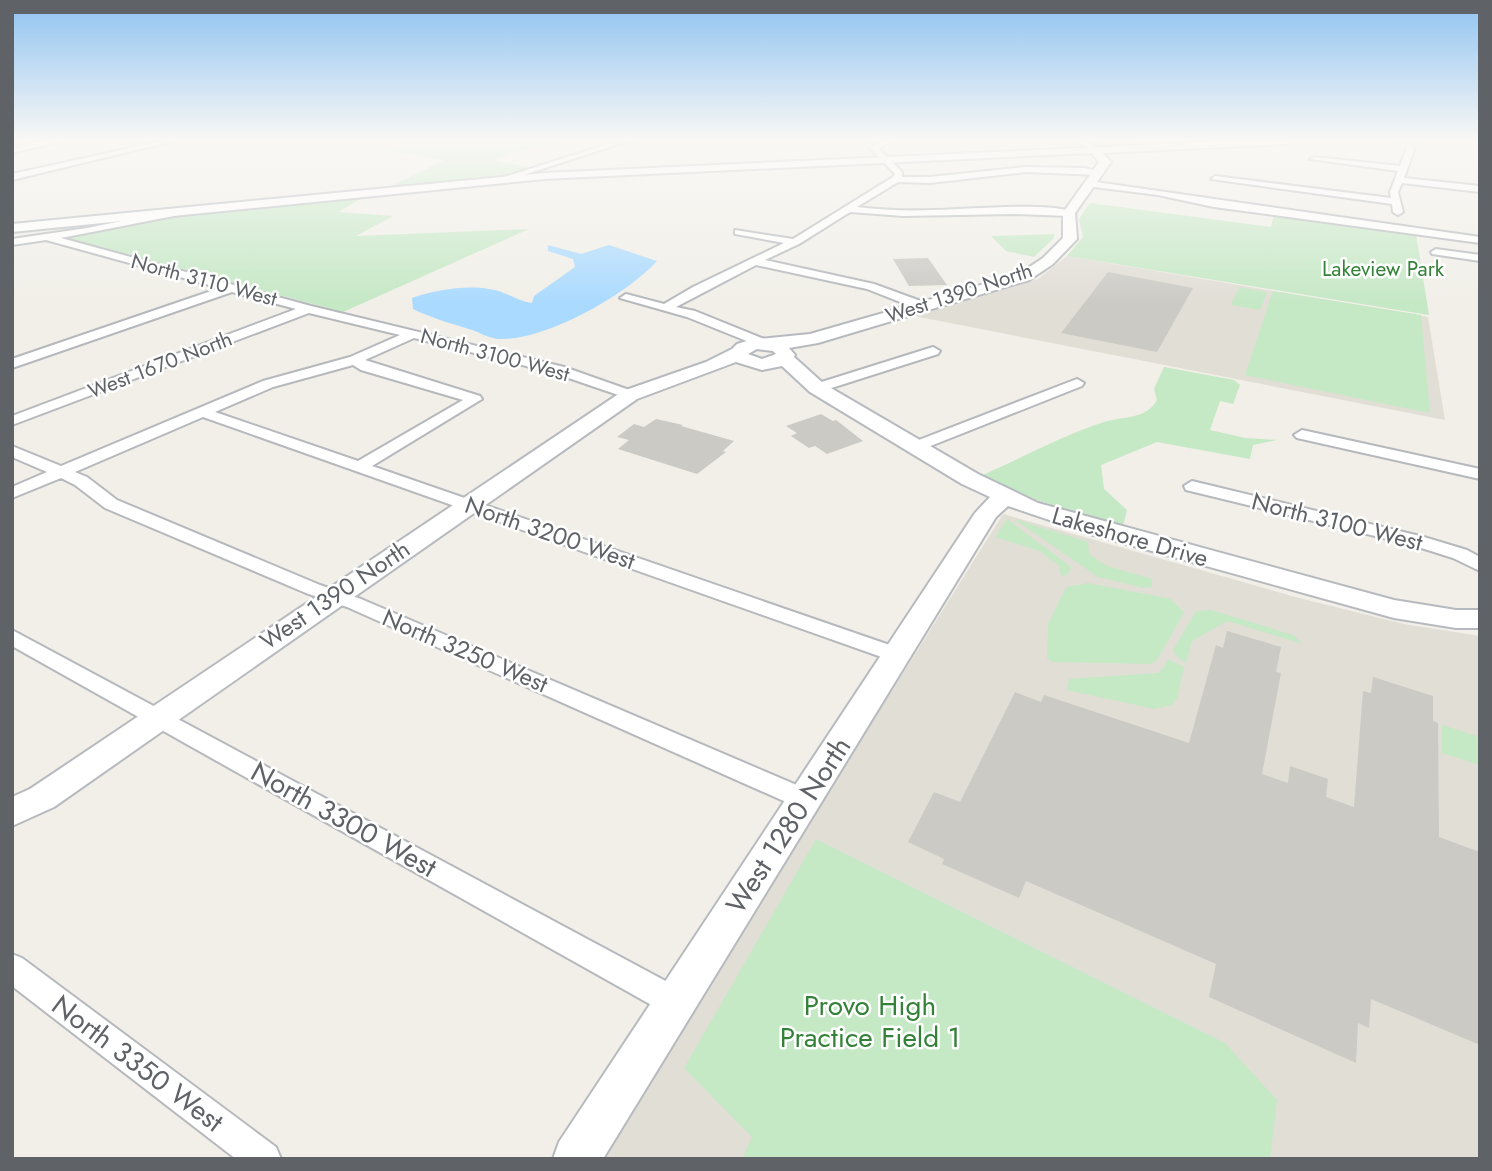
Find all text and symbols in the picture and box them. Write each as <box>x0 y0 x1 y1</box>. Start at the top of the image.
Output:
street label: North 3110 West <box>128 246 280 314</box>
park label: Lakeview Park <box>1322 254 1445 284</box>
street label: West 1390 North <box>882 255 1036 331</box>
street label: North 3100 West <box>417 321 573 389</box>
street label: West 1670 North <box>84 324 236 406</box>
street label: North 3100 West <box>1248 483 1426 560</box>
street label: North 3200 West <box>460 487 640 578</box>
street label: Lakeshore Drive <box>1048 497 1212 576</box>
street label: West 1390 North <box>253 531 417 658</box>
street label: North 3250 West <box>377 600 554 701</box>
street label: West 1280 North <box>716 729 861 922</box>
street label: North 3300 West <box>243 751 444 888</box>
street label: North 3350 West <box>43 985 232 1142</box>
park label: Provo High Practice Field 1 <box>780 985 960 1058</box>

